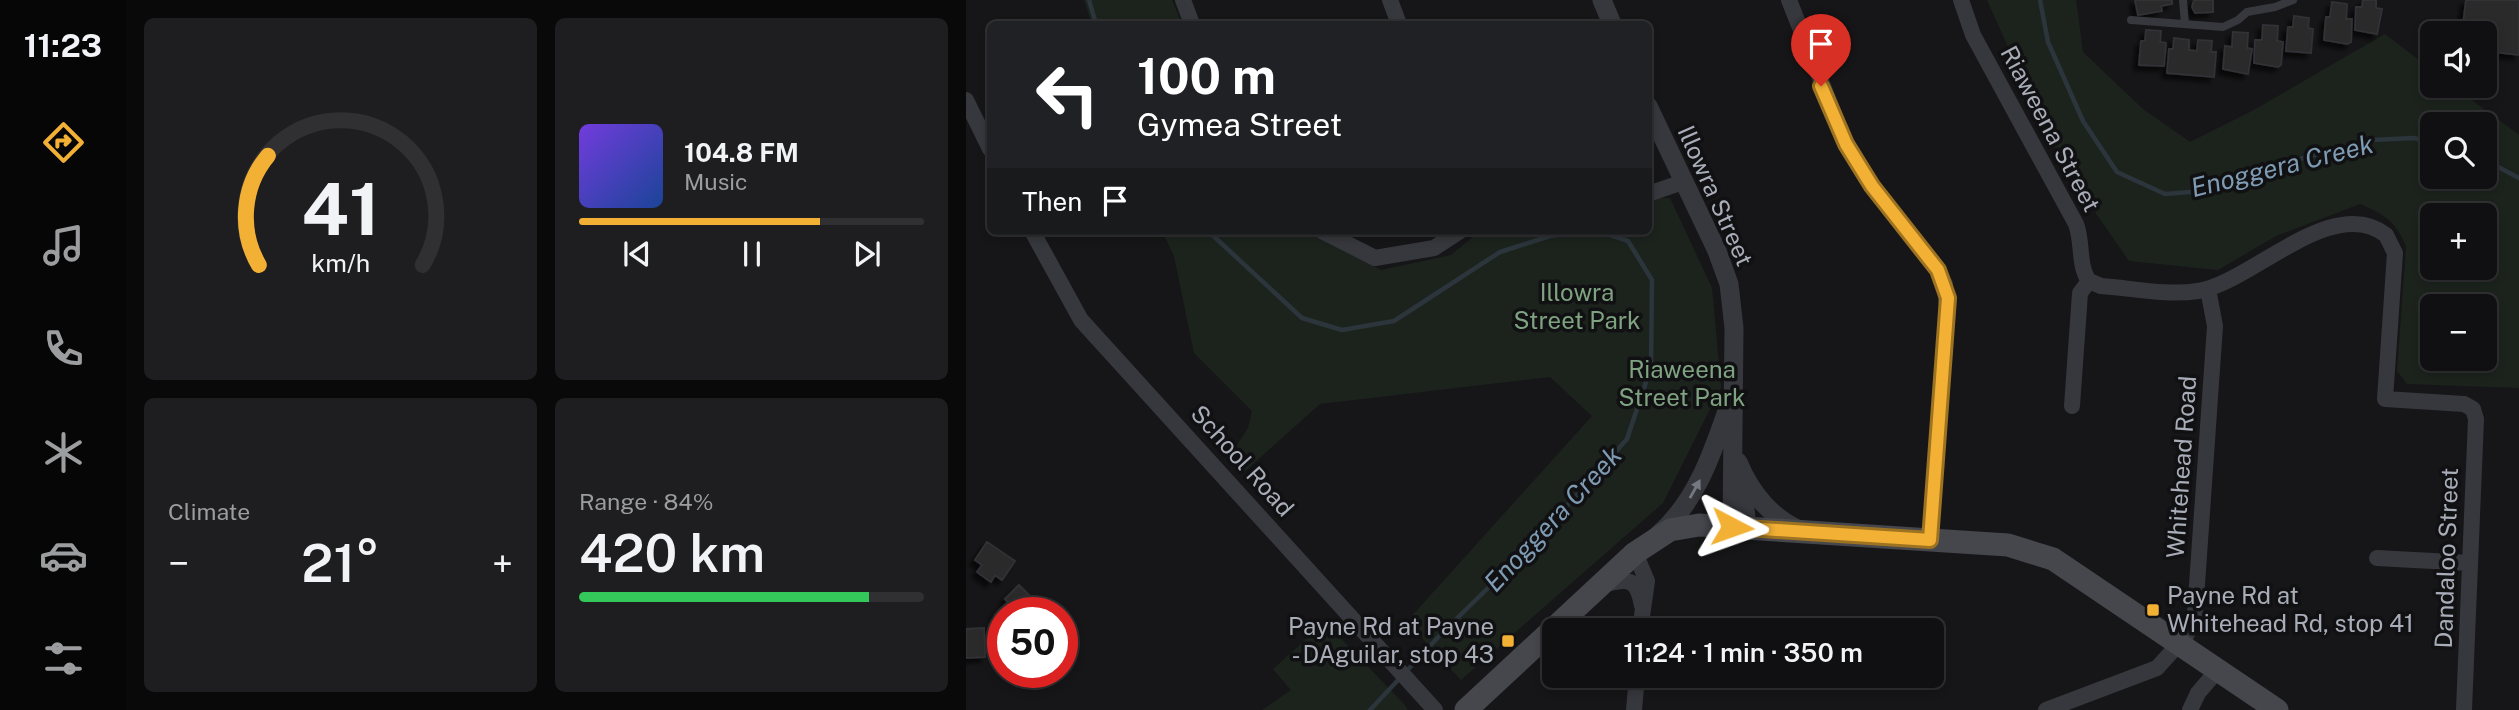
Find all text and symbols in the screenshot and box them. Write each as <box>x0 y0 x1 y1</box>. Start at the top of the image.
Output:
pin <box>1791 14 1851 86</box>
map controls <box>2420 21 2497 371</box>
button: sound <box>2420 21 2497 98</box>
icon: arrive <box>1802 25 1840 63</box>
text: 11:23 <box>24 27 102 64</box>
street label: Riaweena Street <box>1995 41 2106 216</box>
text: 100 m <box>1137 47 1276 105</box>
icon: left <box>1022 49 1113 140</box>
text: Gymea Street <box>1137 106 1342 143</box>
button: search <box>2420 112 2497 189</box>
icon: directions <box>39 118 88 167</box>
street label: Illowra Street <box>1672 121 1759 270</box>
water label: Enoggera Creek <box>2187 128 2376 203</box>
text: 104.8 FM <box>684 137 799 168</box>
text: 41 <box>301 166 380 251</box>
text: Music <box>684 168 748 195</box>
icon: arrive <box>1096 182 1134 220</box>
text: Then <box>1022 186 1082 217</box>
button: + <box>2420 203 2497 280</box>
icon: music <box>39 221 88 270</box>
icon: previous <box>618 235 656 273</box>
icon: pause <box>733 235 771 273</box>
icon: next <box>848 235 886 273</box>
text: km/h <box>311 248 370 278</box>
park label: Illowra Street Park <box>1513 278 1641 334</box>
button: − <box>2420 294 2497 371</box>
icon: phone <box>39 324 88 373</box>
park label: Riaweena Street Park <box>1618 355 1746 411</box>
street label: Whitehead Road <box>2161 375 2201 559</box>
street label: School Road <box>1186 399 1300 522</box>
icon: climate <box>39 428 88 477</box>
water label: Enoggera Creek <box>1478 440 1628 598</box>
street label: Dandaloo Street <box>2429 467 2463 649</box>
one-way arrow <box>1689 479 1701 498</box>
text: Range · 84% <box>579 488 714 515</box>
position arrow <box>1695 490 1769 564</box>
text: Climate <box>168 498 250 525</box>
text: 420 km <box>579 523 765 584</box>
icon: car <box>39 531 88 580</box>
text: 21° <box>301 533 380 594</box>
text: − <box>168 541 189 586</box>
text: + <box>492 541 513 586</box>
place label: Payne Rd at Whitehead Rd, stop 41 <box>2167 581 2414 637</box>
speed limit sign: 50 <box>987 597 1078 688</box>
marker: Payne Rd at Whitehead Rd, stop 41 <box>2145 602 2161 618</box>
place label: Payne Rd at Payne - DAguilar, stop 43 <box>1288 612 1494 668</box>
marker: Payne Rd at Payne - DAguilar, stop 43 <box>1500 633 1516 649</box>
icon: filters <box>39 634 88 683</box>
text: 11:24 · 1 min · 350 m <box>1623 637 1863 668</box>

